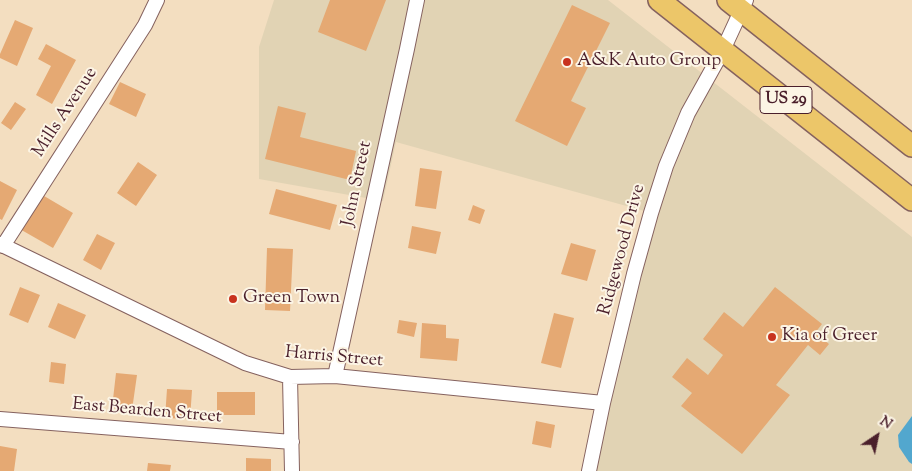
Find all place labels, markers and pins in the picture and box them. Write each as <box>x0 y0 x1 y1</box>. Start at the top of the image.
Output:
place label: A&K Auto Group <box>577 51 721 73</box>
marker: A&K Auto Group <box>561 56 573 68</box>
place label: Green Town <box>243 288 340 310</box>
marker: Green Town <box>227 293 239 305</box>
place label: Kia of Greer <box>782 326 877 348</box>
marker: Kia of Greer <box>766 331 778 343</box>

